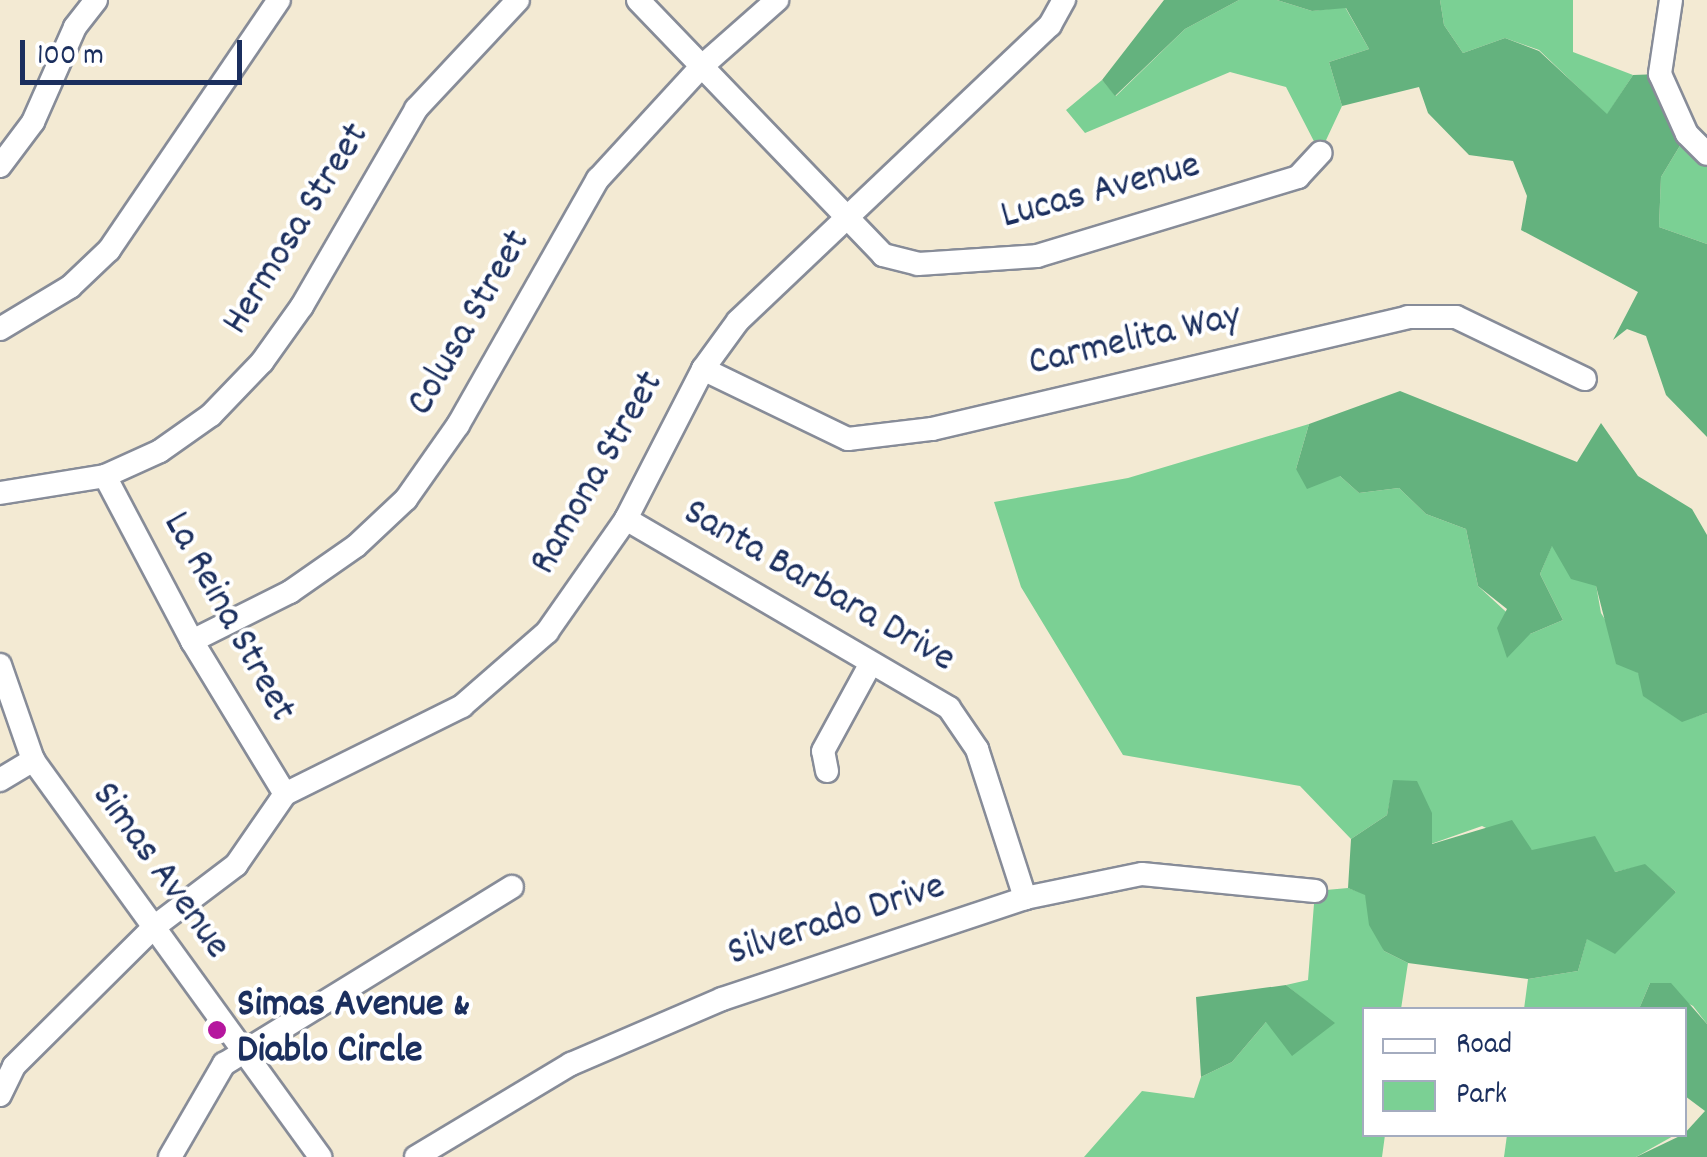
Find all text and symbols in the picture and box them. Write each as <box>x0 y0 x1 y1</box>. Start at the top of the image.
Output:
scale bar <box>25 20 248 82</box>
text: 100 m <box>37 36 104 79</box>
street label: Hermosa Street <box>214 115 382 345</box>
street label: Lucas Avenue <box>996 143 1206 243</box>
street label: Colusa Street <box>399 223 543 425</box>
street label: Carmelita Way <box>1024 294 1246 390</box>
street label: Ramona Street <box>521 364 677 584</box>
street label: Santa Barbara Drive <box>673 491 963 685</box>
street label: La Reina Street <box>150 505 304 731</box>
street label: Simas Avenue <box>79 774 239 970</box>
street label: Silverado Drive <box>723 864 951 980</box>
place label: Simas Avenue & Diablo Circle <box>237 983 470 1077</box>
legend <box>1362 1007 1687 1137</box>
marker: Simas Avenue & Diablo Circle <box>206 1019 228 1041</box>
text: Road <box>1456 1025 1512 1068</box>
text: Park <box>1456 1075 1507 1118</box>

